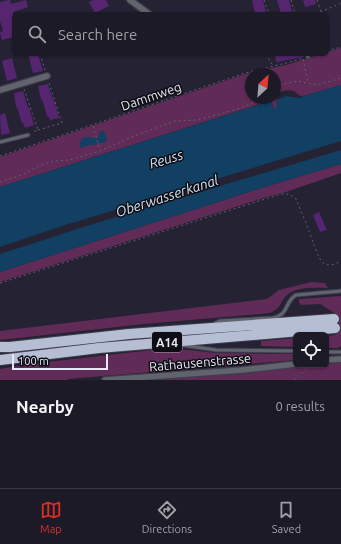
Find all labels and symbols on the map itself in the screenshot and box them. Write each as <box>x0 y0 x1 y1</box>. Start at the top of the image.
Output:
north arrow <box>245 68 281 104</box>
street label: Dammweg <box>119 79 183 113</box>
water label: Reuss <box>147 146 185 172</box>
water label: Oberwasserkanal <box>113 172 221 220</box>
road number: A14 <box>152 332 182 352</box>
street label: Rathausenstrasse <box>148 351 252 373</box>
scale bar <box>12 352 108 371</box>

